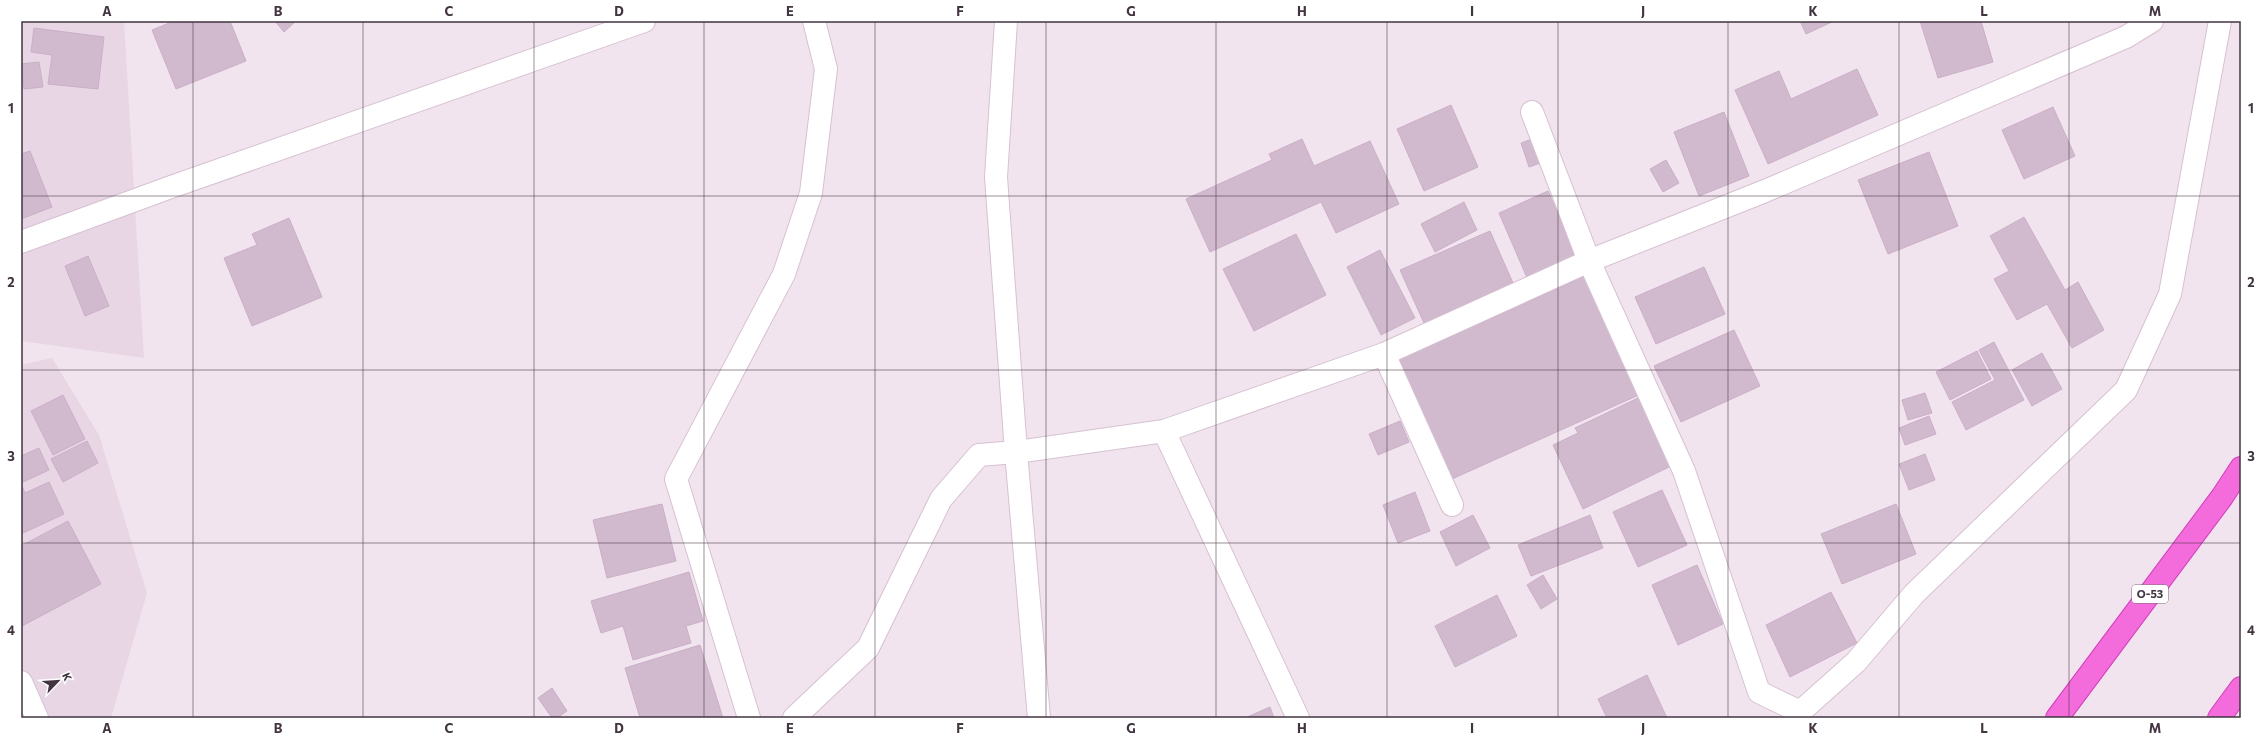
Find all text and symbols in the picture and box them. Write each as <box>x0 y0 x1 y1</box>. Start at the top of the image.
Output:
text: A <box>102 3 112 19</box>
text: B <box>274 3 283 19</box>
text: C <box>445 3 454 19</box>
text: D <box>614 3 624 19</box>
text: E <box>786 3 794 19</box>
text: F <box>956 3 964 19</box>
text: G <box>1126 3 1136 19</box>
text: H <box>1297 3 1307 19</box>
text: I <box>1470 3 1474 19</box>
text: J <box>1641 3 1645 19</box>
text: K <box>1808 3 1818 19</box>
text: L <box>1980 3 1988 19</box>
text: M <box>2149 3 2161 19</box>
text: 1 <box>8 100 14 116</box>
text: 1 <box>2248 100 2254 116</box>
text: 2 <box>7 274 15 290</box>
text: 2 <box>2247 274 2255 290</box>
text: 3 <box>7 448 15 464</box>
text: 3 <box>2247 448 2255 464</box>
road number: O-53 <box>2132 585 2168 603</box>
text: 4 <box>7 622 15 638</box>
text: 4 <box>2247 622 2255 638</box>
north arrow <box>38 661 78 701</box>
text: K <box>60 670 75 683</box>
text: A <box>102 720 112 736</box>
text: B <box>274 720 283 736</box>
text: C <box>445 720 454 736</box>
text: D <box>614 720 624 736</box>
text: E <box>786 720 794 736</box>
text: F <box>956 720 964 736</box>
text: G <box>1126 720 1136 736</box>
text: H <box>1297 720 1307 736</box>
text: I <box>1470 720 1474 736</box>
text: J <box>1641 720 1645 736</box>
text: K <box>1808 720 1818 736</box>
text: L <box>1980 720 1988 736</box>
text: M <box>2149 720 2161 736</box>

